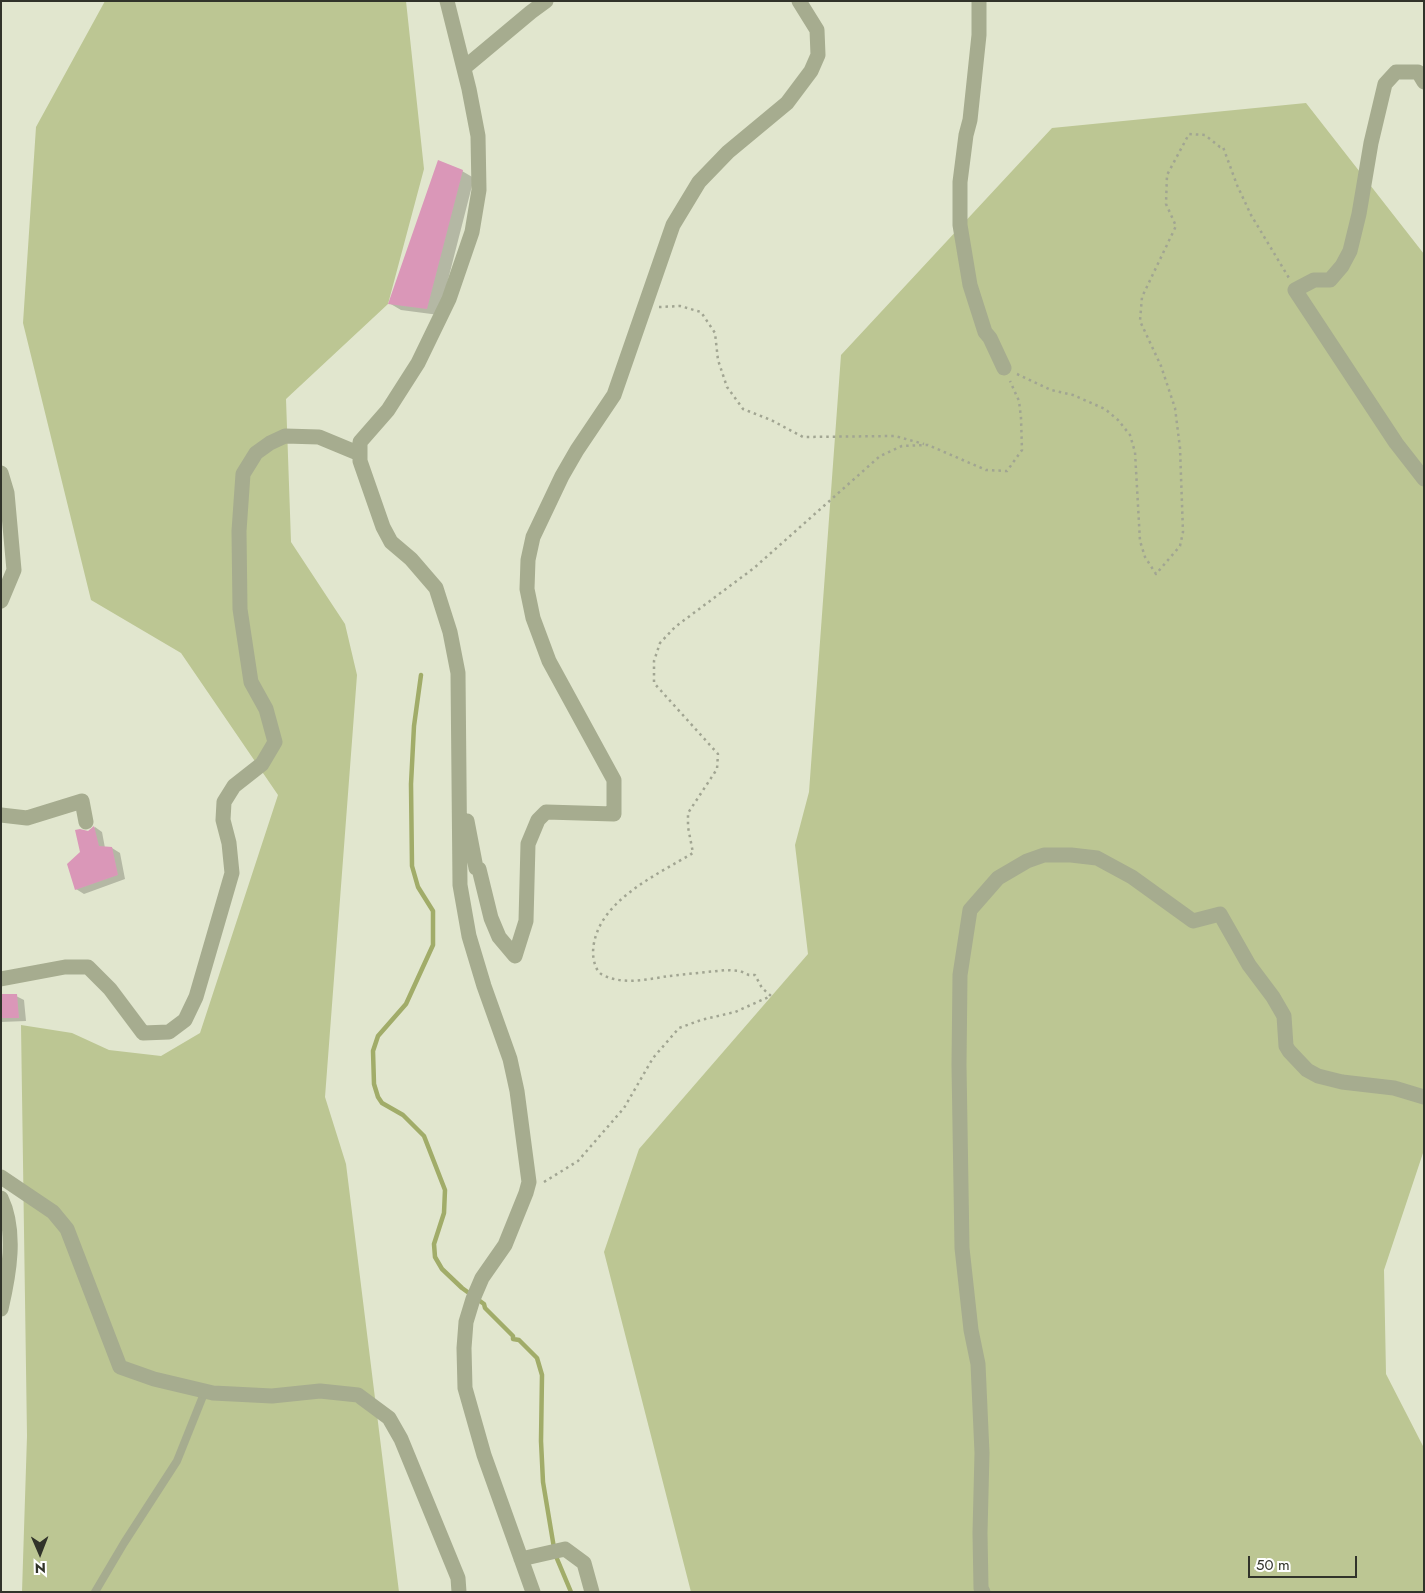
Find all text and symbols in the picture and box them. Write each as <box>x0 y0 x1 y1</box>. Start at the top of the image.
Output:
north arrow <box>15 1528 65 1578</box>
scale bar <box>1250 1546 1359 1578</box>
text: 50 m <box>1256 1554 1290 1576</box>
text: N <box>35 1558 46 1578</box>

